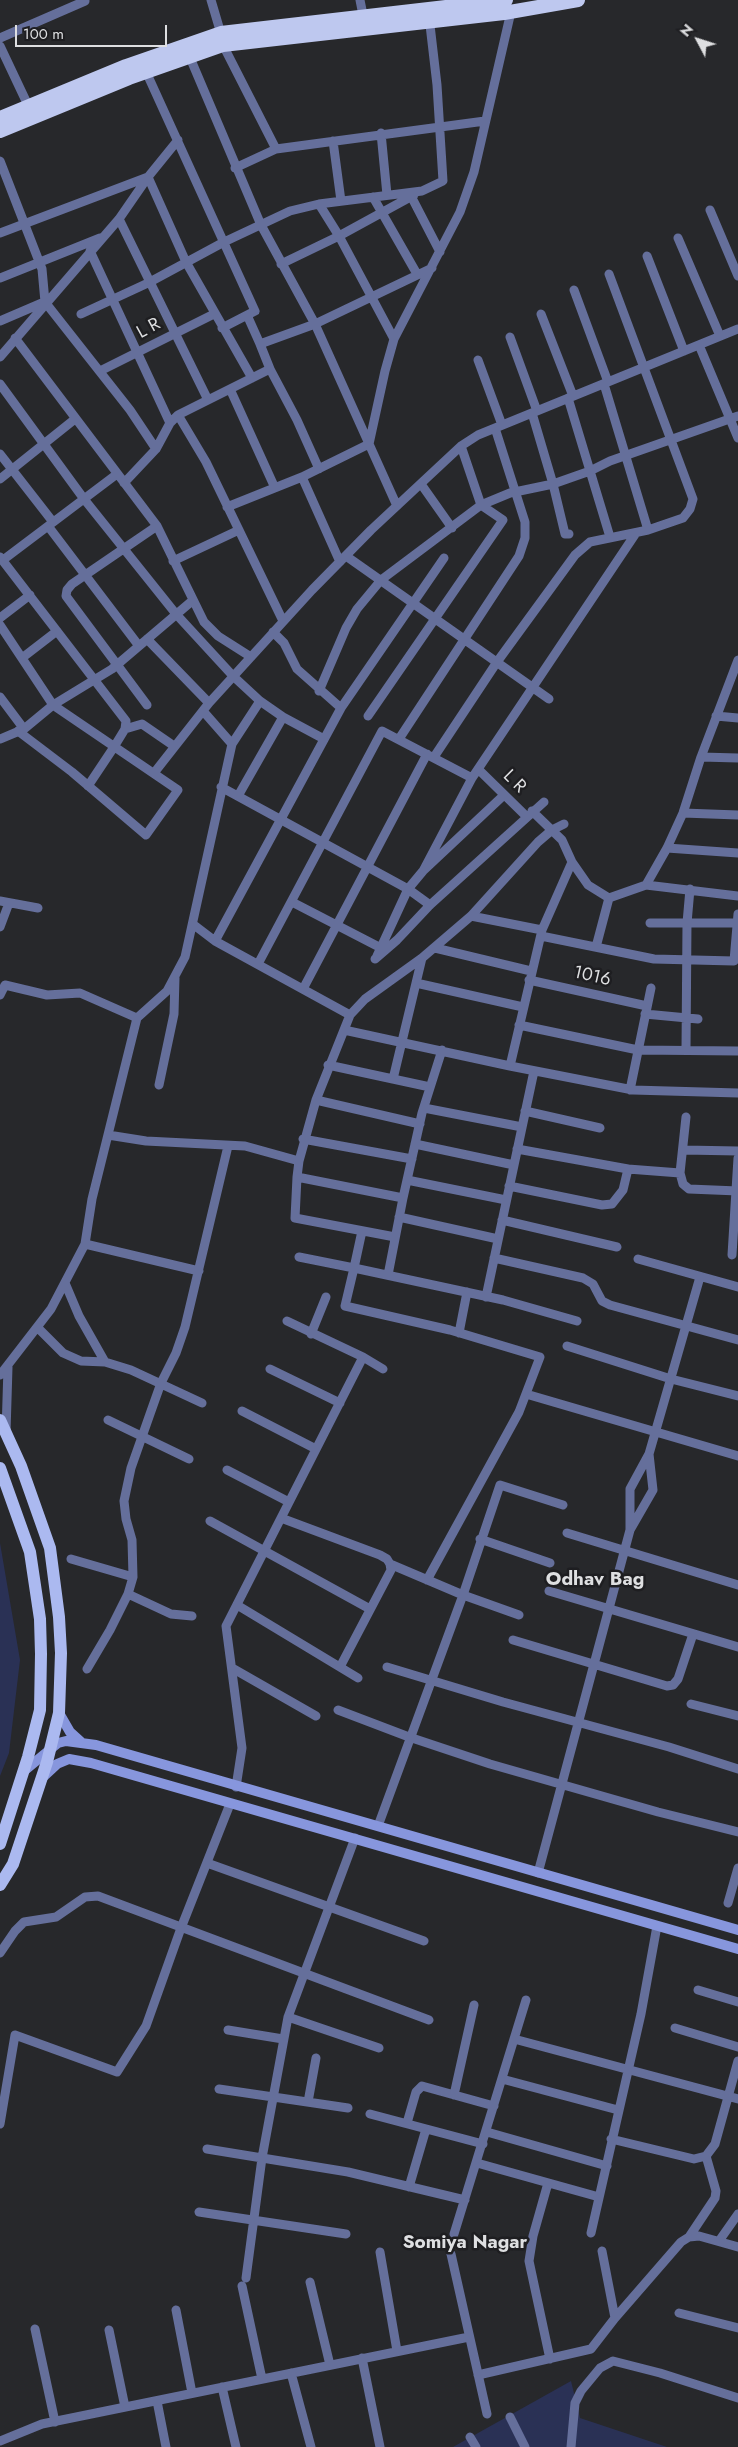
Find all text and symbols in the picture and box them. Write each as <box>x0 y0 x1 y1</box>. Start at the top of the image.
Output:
scale bar <box>18 15 170 47</box>
north arrow <box>673 15 723 65</box>
text: N <box>675 20 698 41</box>
text: 100 m <box>23 23 64 45</box>
street label: L R <box>133 314 165 344</box>
street label: L R <box>498 766 530 798</box>
street label: 1016 <box>571 962 613 992</box>
district label: Odhav Bag <box>546 1569 644 1591</box>
district label: Somiya Nagar <box>403 2232 527 2254</box>

